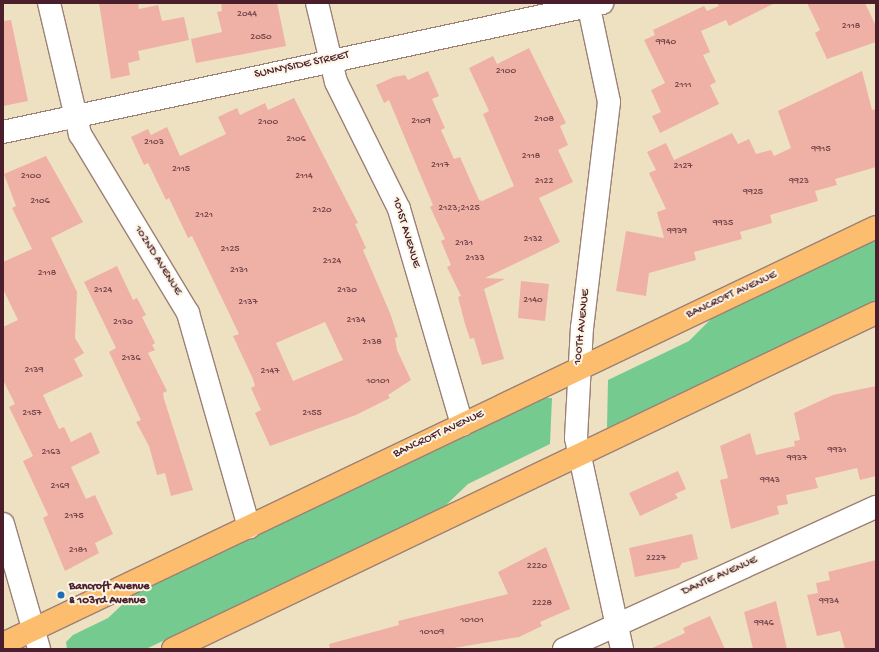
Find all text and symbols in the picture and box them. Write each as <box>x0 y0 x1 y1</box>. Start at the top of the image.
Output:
house number: 2044 <box>237 9 257 21</box>
house number: 2118 <box>842 21 860 33</box>
house number: 2050 <box>250 32 272 44</box>
house number: 9940 <box>656 37 676 49</box>
street label: SUNNYSIDE STREET <box>253 49 351 83</box>
house number: 2100 <box>496 66 516 78</box>
house number: 2111 <box>674 80 692 92</box>
house number: 2108 <box>534 114 554 126</box>
house number: 2109 <box>411 116 431 128</box>
house number: 2100 <box>258 117 278 129</box>
house number: 2106 <box>286 134 306 146</box>
house number: 2103 <box>144 137 164 149</box>
house number: 9915 <box>811 144 831 156</box>
house number: 2118 <box>522 151 540 163</box>
house number: 2117 <box>431 160 449 172</box>
house number: 2127 <box>673 161 693 173</box>
house number: 2115 <box>172 164 190 176</box>
house number: 2100 <box>21 171 41 183</box>
house number: 2114 <box>295 171 313 183</box>
house number: 2122 <box>535 176 553 188</box>
house number: 9923 <box>789 176 809 188</box>
house number: 9925 <box>743 187 763 199</box>
house number: 2106 <box>30 196 50 208</box>
street label: 101ST AVENUE <box>387 196 423 270</box>
house number: 2123;2125 <box>438 203 480 215</box>
house number: 2120 <box>312 205 332 217</box>
house number: 2121 <box>195 210 213 222</box>
house number: 9935 <box>713 218 733 230</box>
street label: 102ND AVENUE <box>130 223 184 299</box>
house number: 9939 <box>667 226 687 238</box>
house number: 2132 <box>523 234 543 246</box>
house number: 2131 <box>455 238 473 250</box>
house number: 2125 <box>220 244 240 256</box>
house number: 2133 <box>465 253 485 265</box>
house number: 2124 <box>323 256 341 268</box>
house number: 2131 <box>230 265 248 277</box>
house number: 2118 <box>38 268 56 280</box>
street label: BANCROFT AVENUE <box>684 269 780 323</box>
house number: 2124 <box>94 285 112 297</box>
house number: 2130 <box>337 285 357 297</box>
street label: 100TH AVENUE <box>572 288 594 366</box>
house number: 2140 <box>523 295 543 307</box>
house number: 2137 <box>238 297 258 309</box>
house number: 2134 <box>347 315 365 327</box>
house number: 2130 <box>113 317 133 329</box>
house number: 2138 <box>362 337 382 349</box>
house number: 2136 <box>121 353 141 365</box>
house number: 2139 <box>24 365 44 377</box>
house number: 2147 <box>261 366 279 378</box>
house number: 10101 <box>366 376 390 388</box>
house number: 2157 <box>22 408 42 420</box>
house number: 2155 <box>302 408 322 420</box>
street label: BANCROFT AVENUE <box>391 408 487 462</box>
house number: 9931 <box>827 445 847 457</box>
house number: 2163 <box>41 447 61 459</box>
house number: 9937 <box>787 453 807 465</box>
house number: 9943 <box>760 475 780 487</box>
house number: 2169 <box>50 481 70 493</box>
house number: 2175 <box>64 511 84 523</box>
house number: 2181 <box>69 545 87 557</box>
house number: 2227 <box>646 553 666 565</box>
street label: DANTE AVENUE <box>680 554 760 600</box>
house number: 2220 <box>527 561 547 573</box>
place label: Bancroft Avenue & 103rd Avenue <box>69 581 150 609</box>
marker: Bancroft Avenue & 103rd Avenue <box>56 590 66 600</box>
house number: 9934 <box>819 596 839 608</box>
house number: 2228 <box>532 598 552 610</box>
house number: 10101 <box>460 615 484 627</box>
house number: 9946 <box>754 618 774 630</box>
house number: 10109 <box>420 627 444 639</box>

